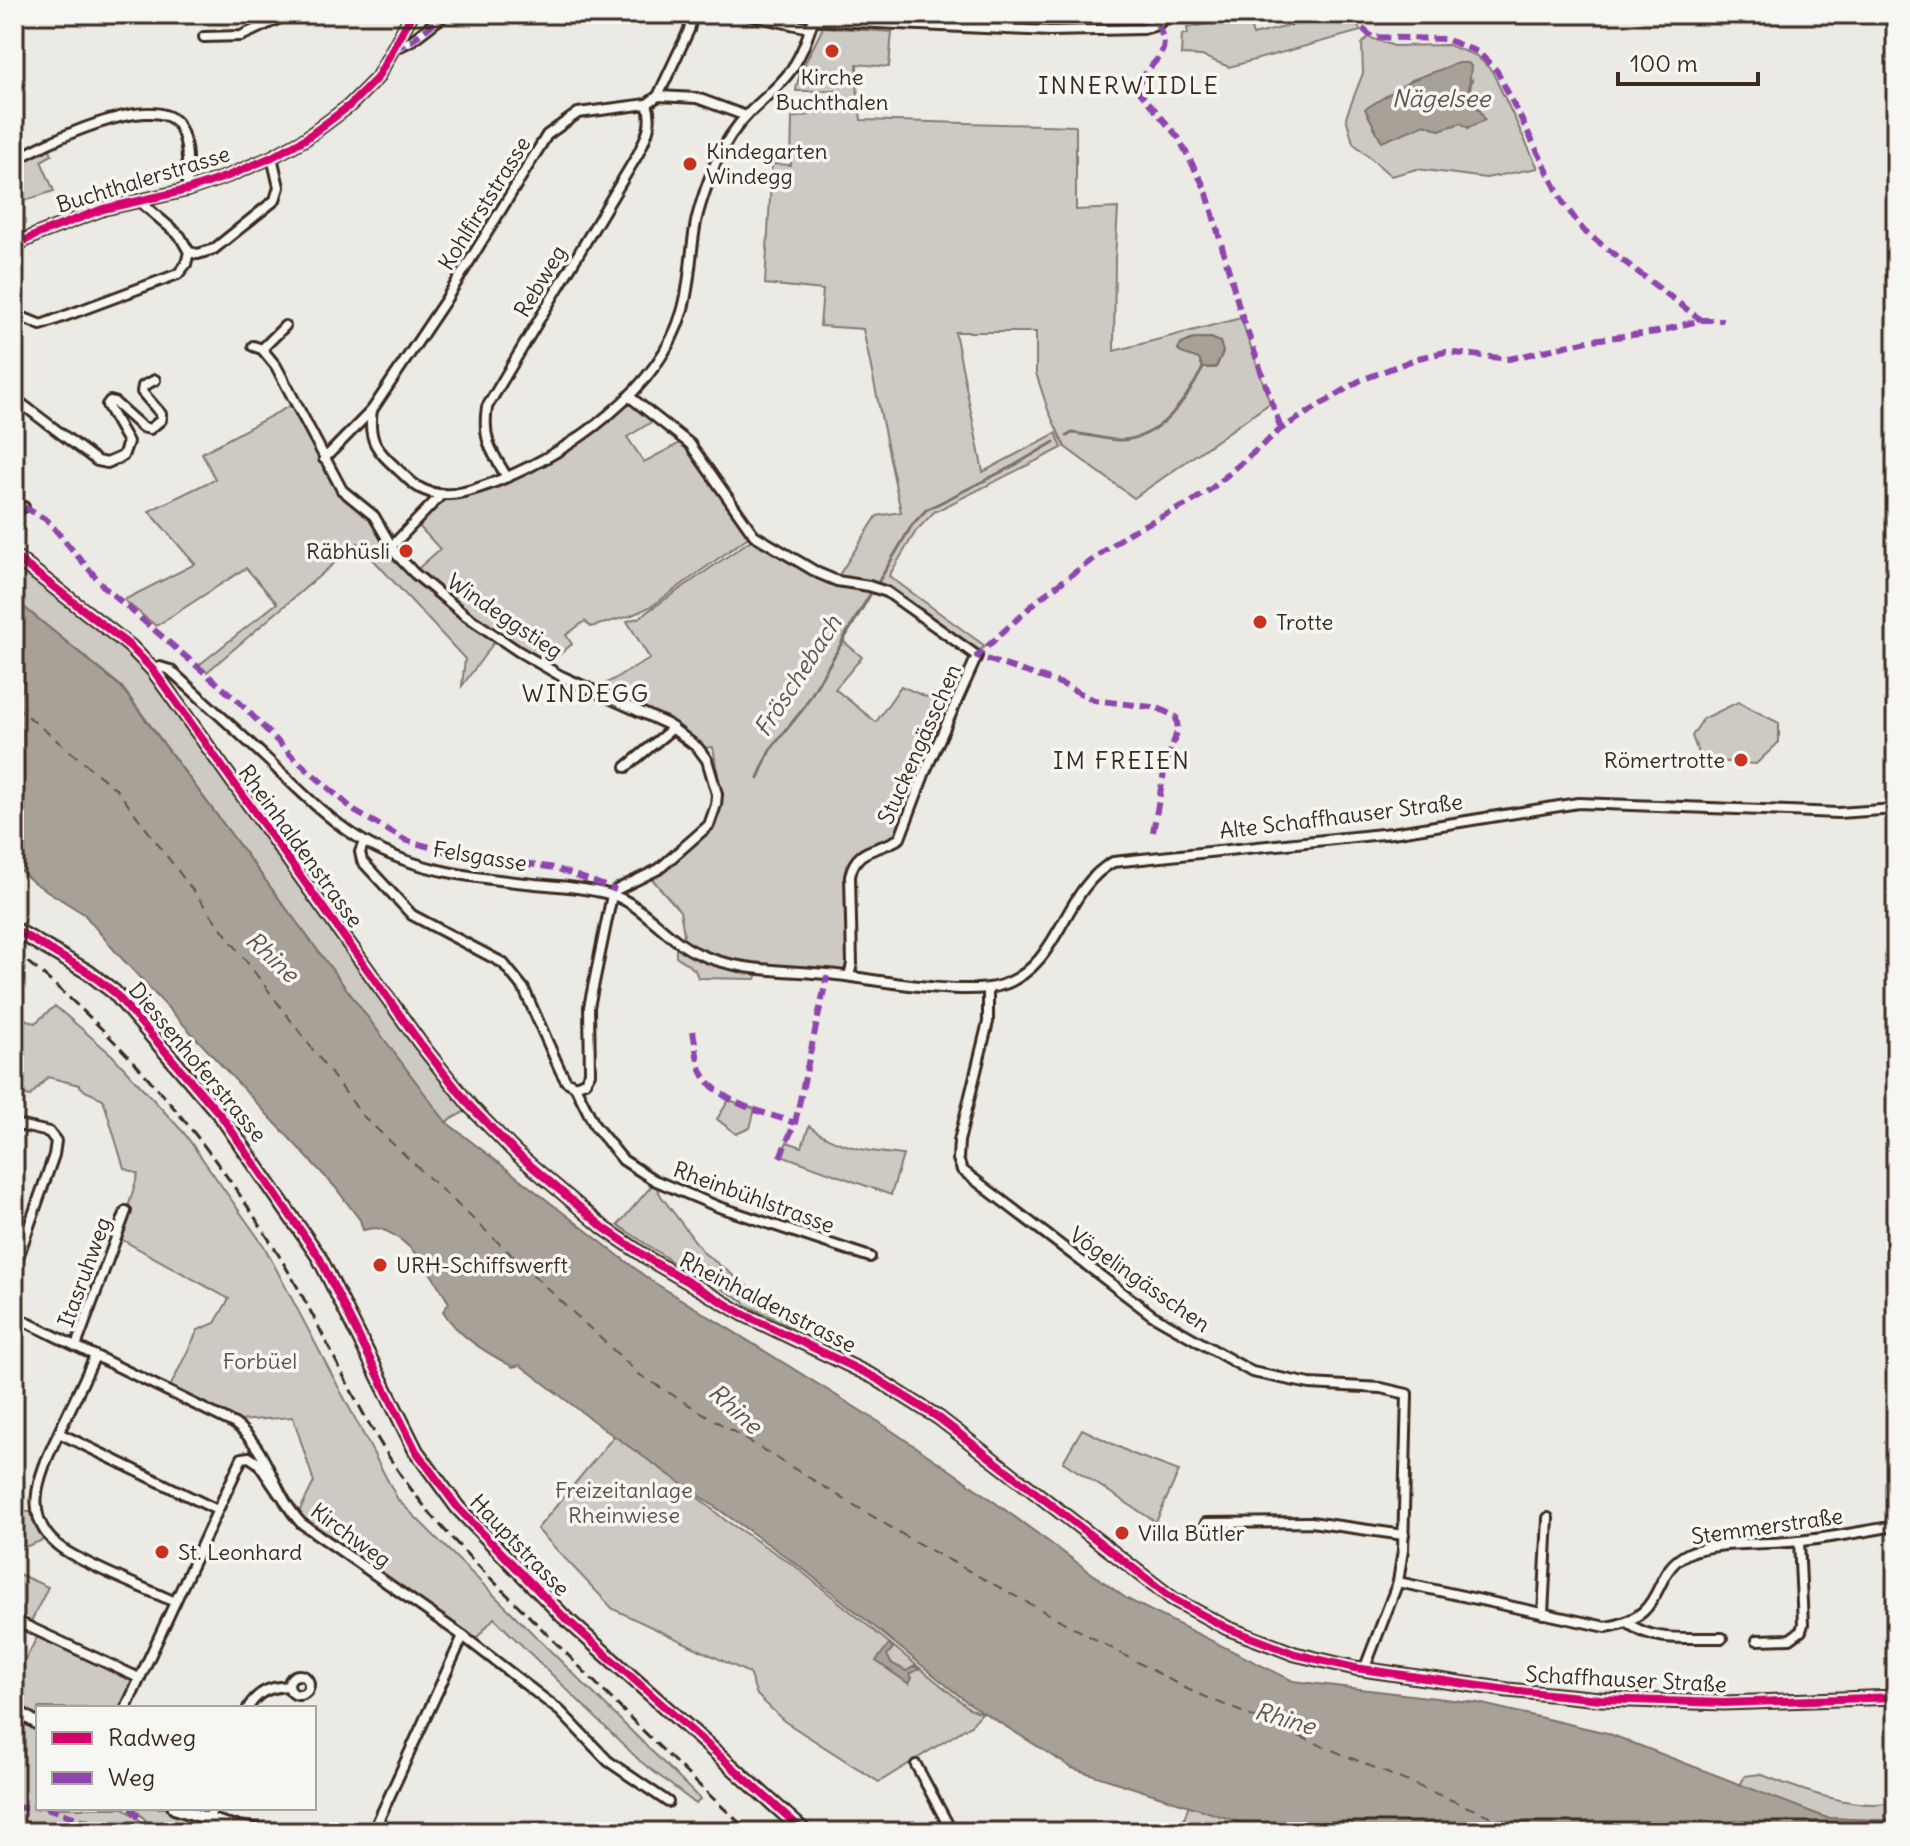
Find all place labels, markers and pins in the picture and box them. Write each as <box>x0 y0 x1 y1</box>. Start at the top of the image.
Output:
marker: Kirche Buchthalen <box>823 42 841 60</box>
place label: Kirche Buchthalen <box>775 63 889 116</box>
place label: Kindegarten Windegg <box>706 137 828 190</box>
marker: Kindegarten Windegg <box>681 155 699 173</box>
place label: Räbhüsli <box>306 537 390 565</box>
marker: Räbhüsli <box>397 542 415 560</box>
place label: Trotte <box>1276 608 1333 636</box>
marker: Trotte <box>1251 613 1269 631</box>
place label: Römertrotte <box>1604 746 1725 774</box>
marker: Römertrotte <box>1732 751 1750 769</box>
place label: URH-Schiffswerft <box>396 1251 568 1279</box>
marker: URH-Schiffswerft <box>371 1256 389 1274</box>
place label: Villa Bütler <box>1138 1519 1245 1547</box>
marker: Villa Bütler <box>1113 1524 1131 1542</box>
place label: St. Leonhard <box>178 1538 302 1566</box>
marker: St. Leonhard <box>153 1543 171 1561</box>

